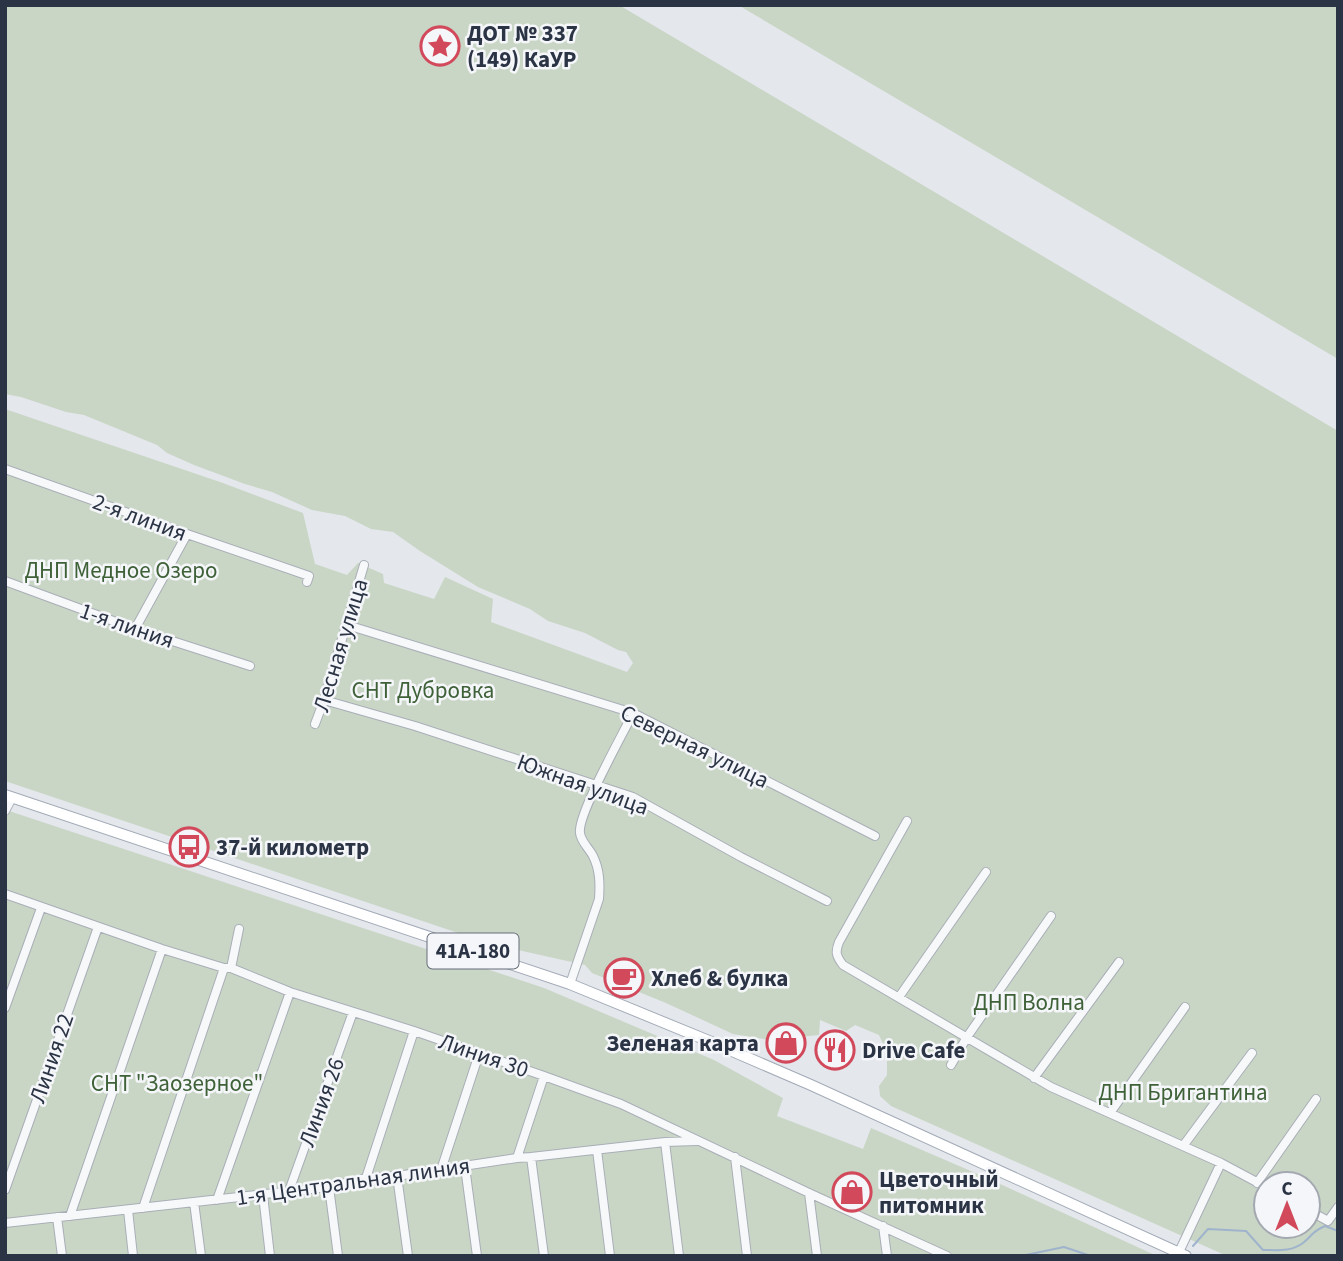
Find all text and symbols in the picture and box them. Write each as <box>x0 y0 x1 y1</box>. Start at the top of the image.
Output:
place label: ДОТ № 337 (149) КаУР <box>467 17 578 76</box>
place icon: ДОТ № 337 (149) КаУР <box>419 25 461 67</box>
street label: 2-я линия <box>88 485 191 550</box>
park label: ДНП Медное Озеро <box>25 554 217 587</box>
street label: Лесная улица <box>305 575 376 716</box>
street label: 1-я линия <box>75 594 178 657</box>
park label: СНТ Дубровка <box>352 674 494 707</box>
street label: Северная улица <box>615 696 775 797</box>
street label: Южная улица <box>512 745 653 824</box>
bus stop icon: 37-й километр <box>168 826 210 868</box>
place label: 37-й километр <box>216 831 369 864</box>
road number: 41А-180 <box>428 934 518 968</box>
cafe icon: Хлеб & булка <box>603 957 645 999</box>
place label: Хлеб & булка <box>651 962 788 995</box>
park label: ДНП Волна <box>973 986 1085 1019</box>
street label: Линия 22 <box>21 1009 82 1107</box>
shop icon: Зеленая карта <box>765 1022 807 1064</box>
street label: Линия 30 <box>435 1025 533 1086</box>
place label: Зеленая карта <box>607 1027 759 1060</box>
restaurant icon: Drive Cafe <box>814 1029 856 1071</box>
place label: Drive Cafe <box>862 1034 966 1067</box>
street label: Линия 26 <box>290 1053 353 1151</box>
park label: СНТ "Заозерное" <box>91 1067 263 1100</box>
park label: ДНП Бригантина <box>1098 1076 1268 1109</box>
street label: 1-я Центральная линия <box>234 1149 472 1214</box>
place label: Цветочный питомник <box>879 1163 999 1222</box>
north arrow <box>1252 1170 1322 1240</box>
shop icon: Цветочный питомник <box>831 1171 873 1213</box>
text: С <box>1281 1176 1293 1203</box>

